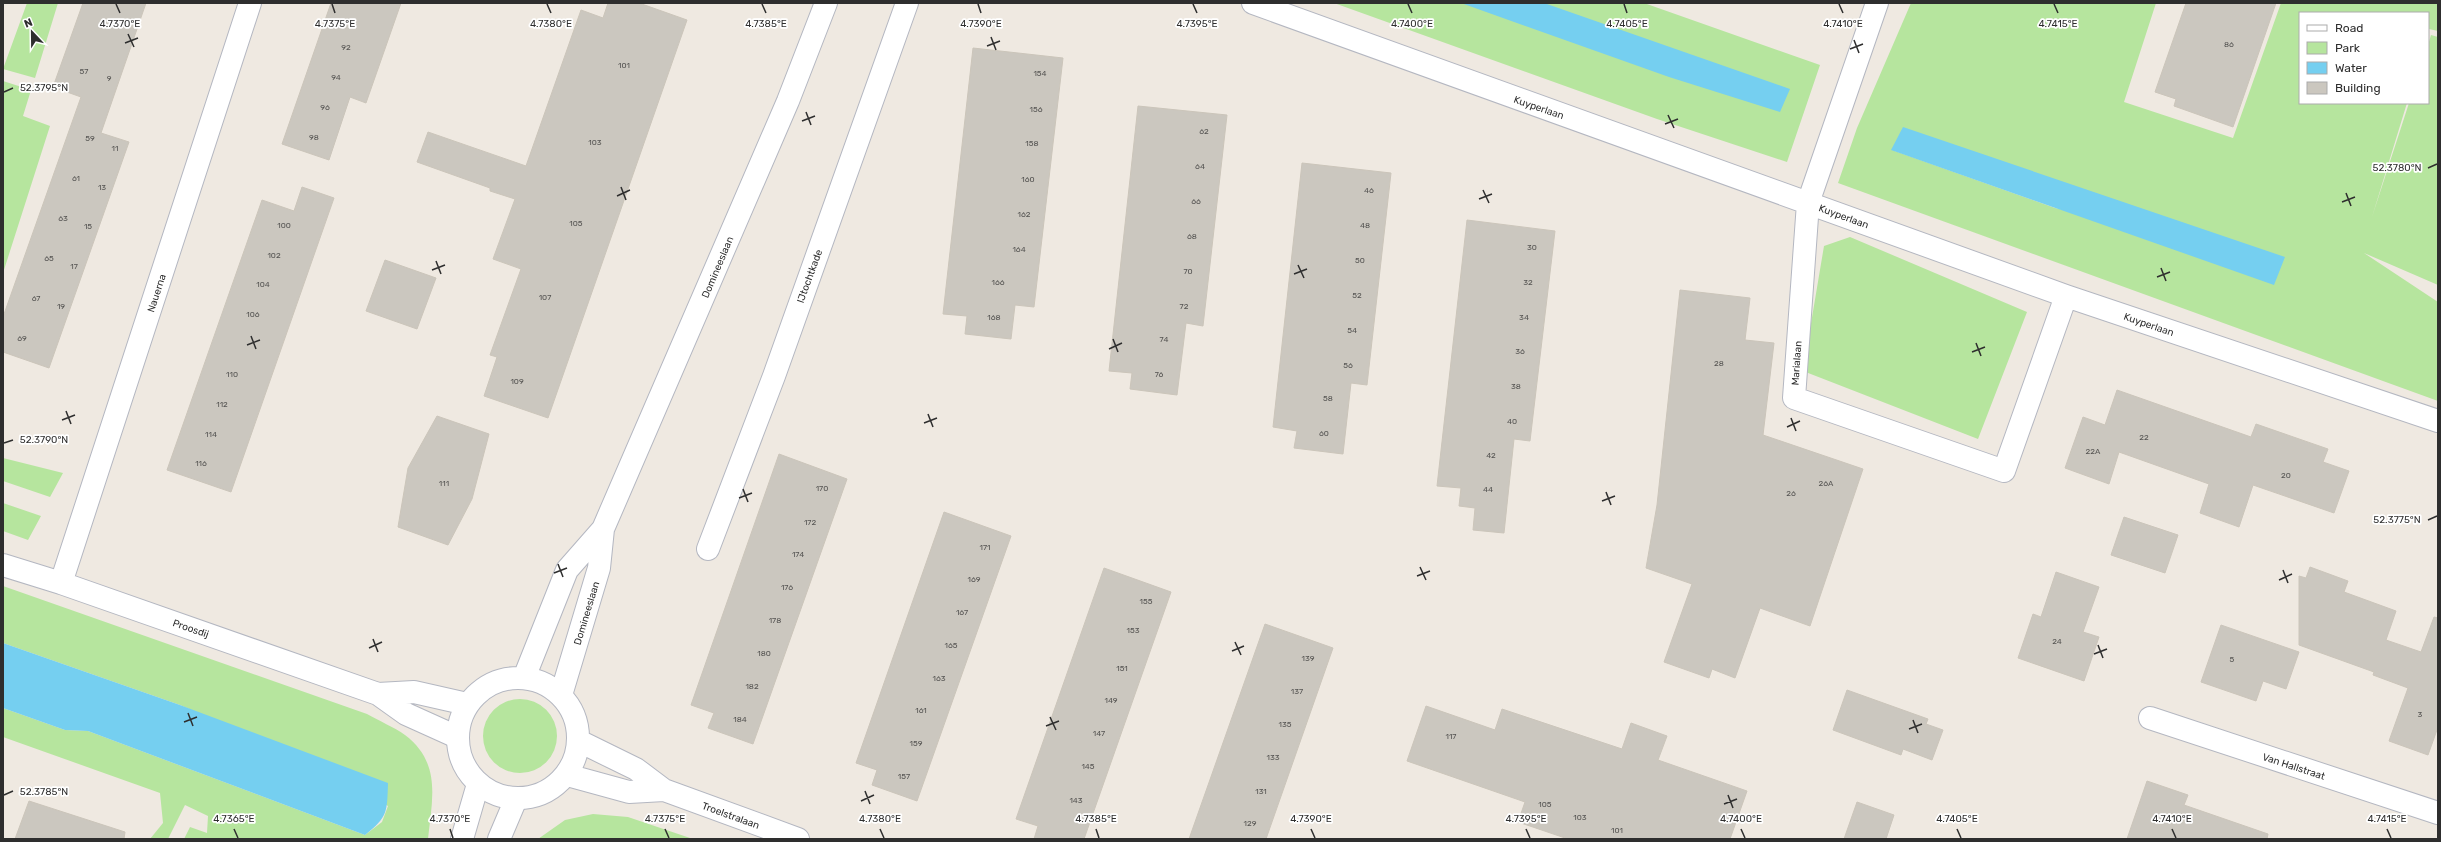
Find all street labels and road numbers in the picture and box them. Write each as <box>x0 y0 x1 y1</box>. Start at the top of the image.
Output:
street label: Kuyperlaan <box>1512 94 1565 122</box>
street label: Kuyperlaan <box>1817 202 1870 232</box>
street label: Domineeslaan <box>700 235 736 300</box>
street label: IJtochtkade <box>795 247 825 305</box>
street label: Nauerna <box>145 273 169 314</box>
street label: Kuyperlaan <box>2122 311 2175 339</box>
street label: Marialaan <box>1789 340 1805 386</box>
street label: Domineeslaan <box>572 580 602 647</box>
street label: Proosdij <box>171 617 210 641</box>
street label: Van Hallstraat <box>2261 751 2327 783</box>
street label: Troelstralaan <box>700 800 761 832</box>

